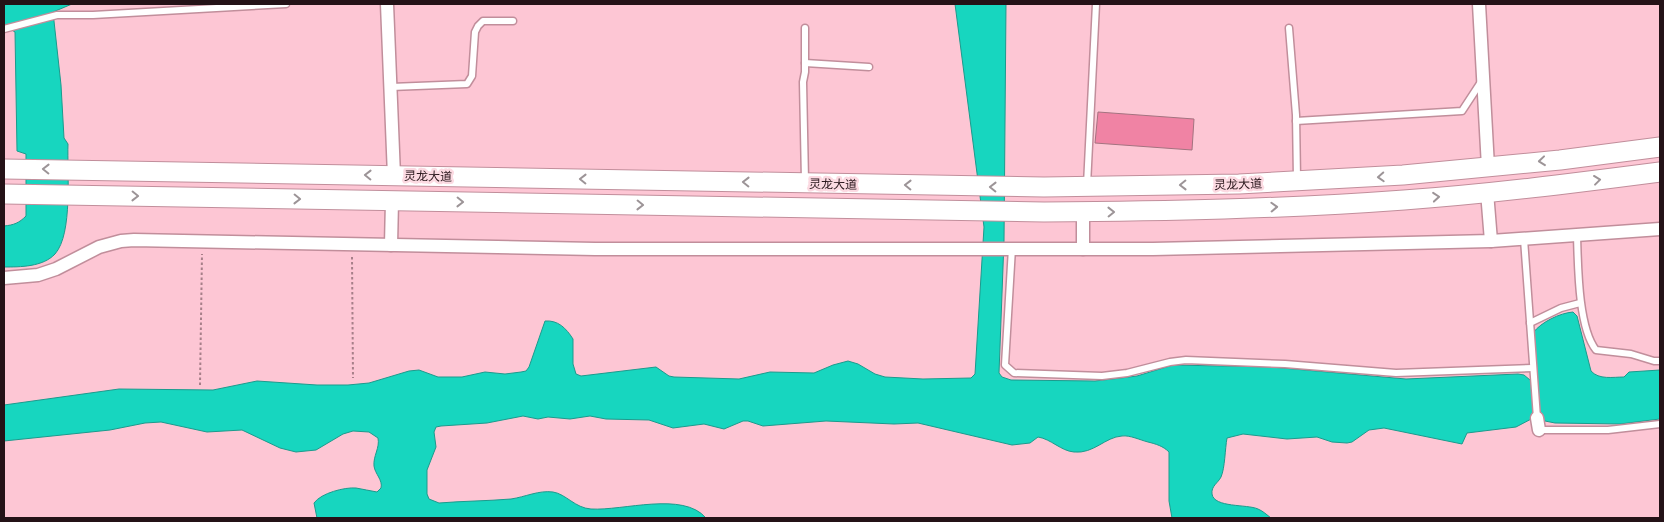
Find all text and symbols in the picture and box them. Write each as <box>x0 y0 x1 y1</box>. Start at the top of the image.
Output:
one-way arrow <box>1538 155 1546 166</box>
one-way arrow <box>41 164 49 175</box>
street label: 灵龙大道 <box>404 168 452 184</box>
one-way arrow <box>364 170 372 180</box>
one-way arrow <box>1376 171 1384 182</box>
one-way arrow <box>579 174 586 184</box>
one-way arrow <box>1594 175 1602 186</box>
street label: 灵龙大道 <box>809 176 857 192</box>
street label: 灵龙大道 <box>1214 176 1262 192</box>
one-way arrow <box>741 177 749 187</box>
one-way arrow <box>904 180 912 190</box>
one-way arrow <box>1179 180 1187 191</box>
one-way arrow <box>989 181 997 192</box>
one-way arrow <box>131 191 139 201</box>
one-way arrow <box>1432 192 1440 203</box>
one-way arrow <box>294 194 301 204</box>
one-way arrow <box>456 197 464 207</box>
one-way arrow <box>636 200 644 210</box>
one-way arrow <box>1270 202 1278 213</box>
one-way arrow <box>1108 207 1116 217</box>

